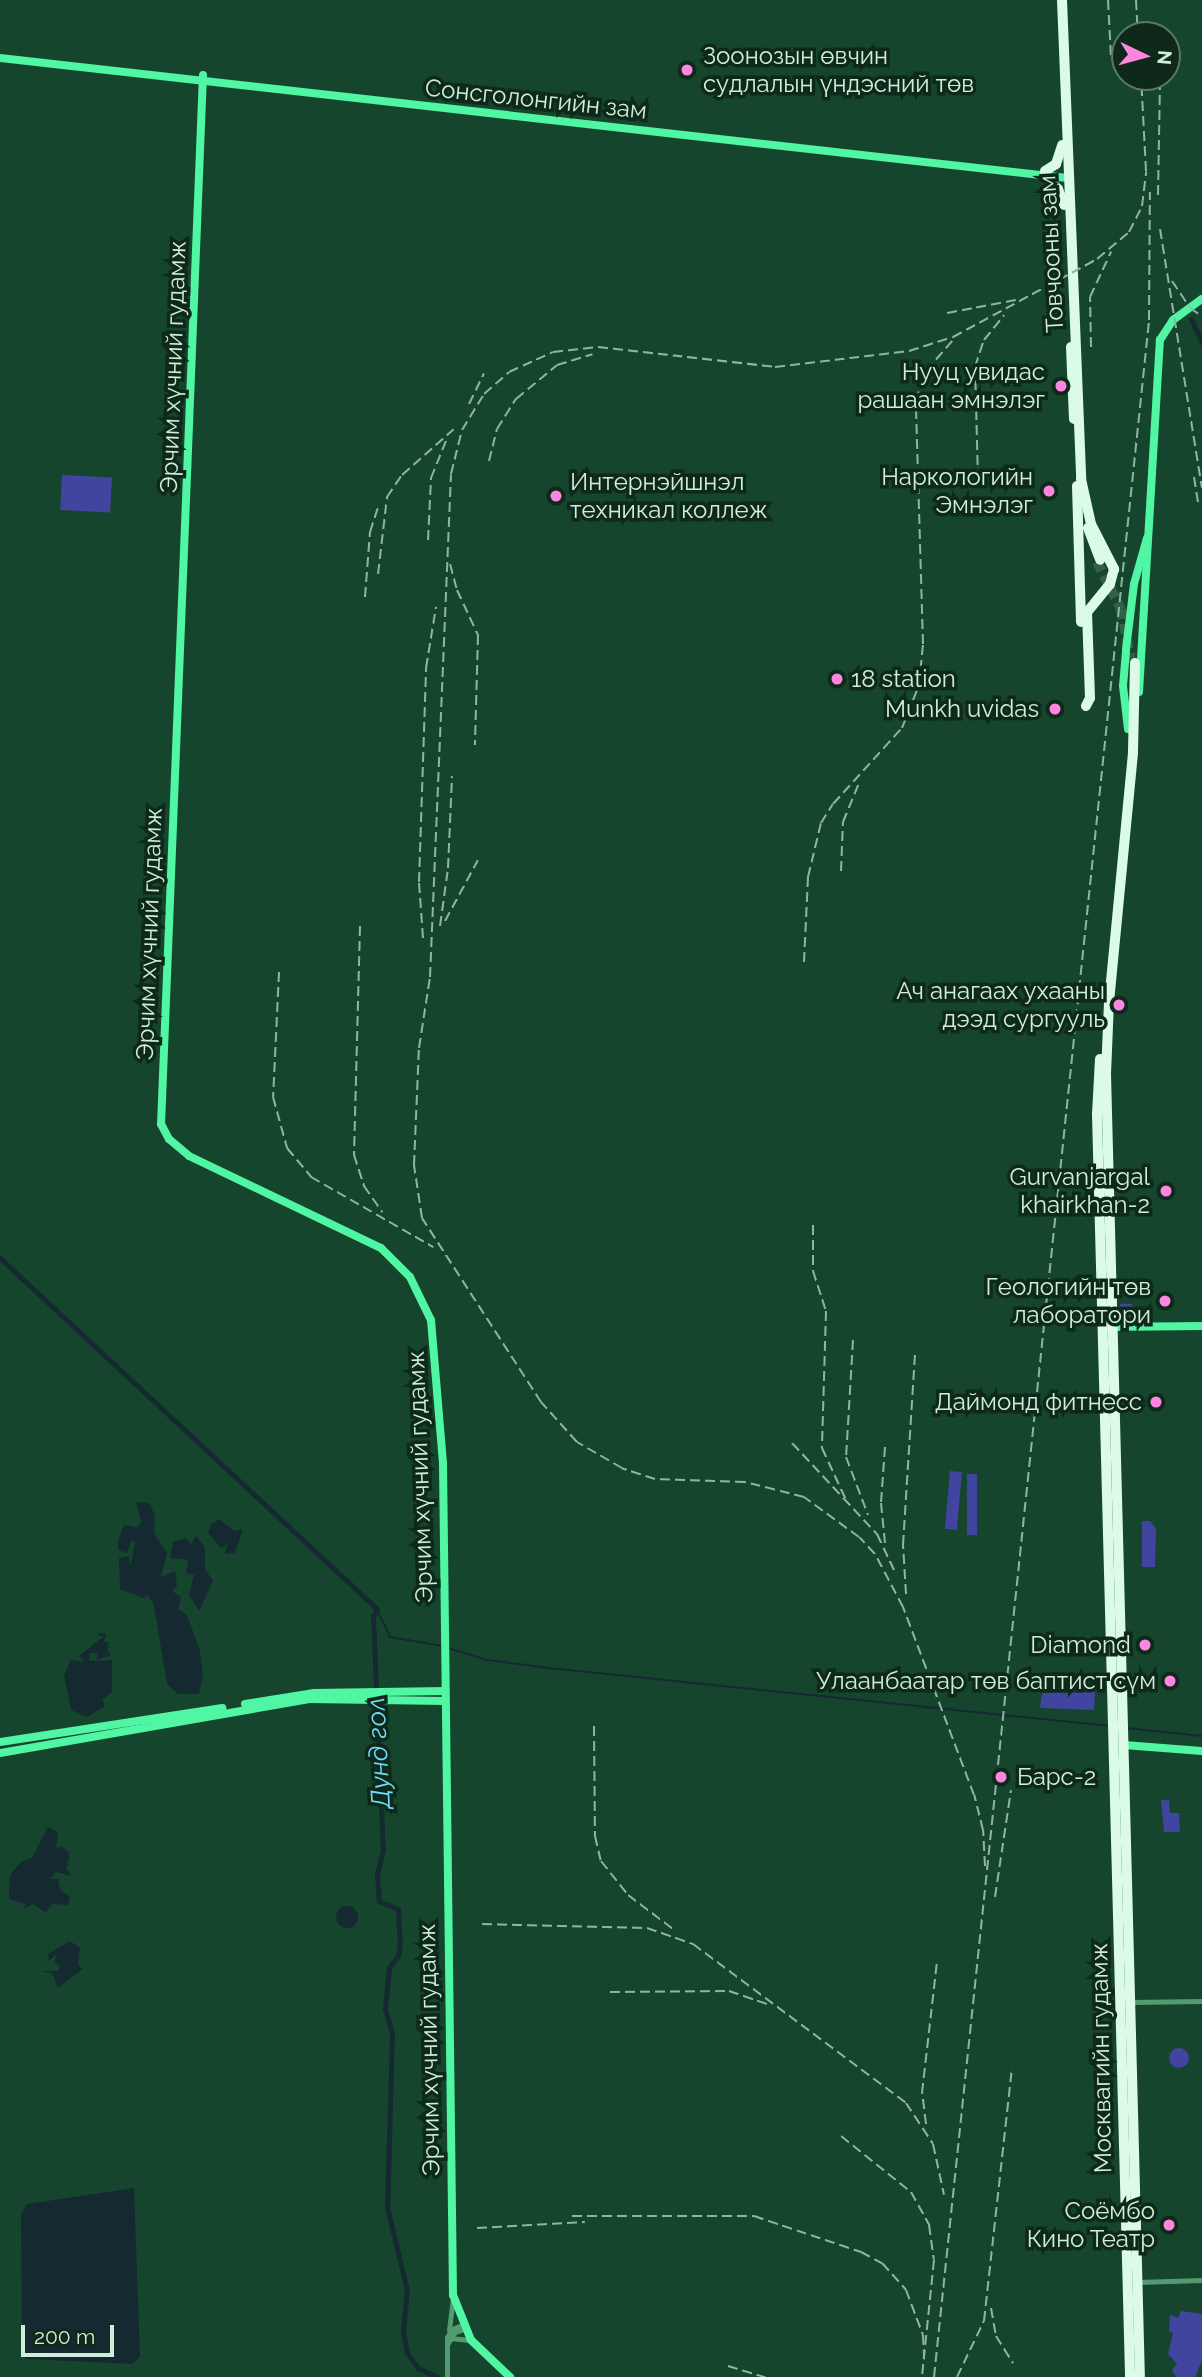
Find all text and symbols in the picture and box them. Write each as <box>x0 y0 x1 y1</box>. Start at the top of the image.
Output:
north arrow <box>1111 21 1181 91</box>
place label: Зоонозын өвчин судлалын үндэсний төв <box>703 42 974 98</box>
text: N <box>1153 49 1177 66</box>
marker: Зоонозын өвчин судлалын үндэсний төв <box>677 60 697 80</box>
street label: Сонсголонгийн зам <box>424 73 648 125</box>
street label: Товчооны зам <box>1033 175 1069 333</box>
street label: Эрчим хүчний гудамж <box>154 240 192 494</box>
place label: Нууц увидас рашаан эмнэлэг <box>857 358 1045 414</box>
marker: Нууц увидас рашаан эмнэлэг <box>1051 376 1071 396</box>
place label: Наркологийн Эмнэлэг <box>881 463 1033 519</box>
place label: Интернэйшнэл техникал коллеж <box>570 468 768 524</box>
marker: Наркологийн Эмнэлэг <box>1039 481 1059 501</box>
marker: Интернэйшнэл техникал коллеж <box>548 488 564 504</box>
place label: 18 station <box>851 665 956 693</box>
marker: 18 station <box>829 671 845 687</box>
place label: Munkh uvidas <box>885 695 1039 723</box>
marker: Munkh uvidas <box>1045 699 1065 719</box>
street label: Эрчим хүчний гудамж <box>130 807 168 1061</box>
place label: Ач анагаах ухааны дээд сургууль <box>896 977 1105 1033</box>
marker: Ач анагаах ухааны дээд сургууль <box>1111 997 1127 1013</box>
place label: Gurvanjargal khairkhan-2 <box>1010 1163 1150 1219</box>
marker: Gurvanjargal khairkhan-2 <box>1156 1181 1176 1201</box>
place label: Геологийн төв лаборатори <box>985 1273 1151 1329</box>
marker: Геологийн төв лаборатори <box>1157 1293 1173 1309</box>
street label: Эрчим хүчний гудамж <box>401 1350 439 1604</box>
place label: Даймонд фитнесс <box>935 1388 1142 1416</box>
marker: Даймонд фитнесс <box>1148 1394 1164 1410</box>
place label: Diamond <box>1030 1631 1131 1659</box>
marker: Diamond <box>1137 1637 1153 1653</box>
place label: Улаанбаатар төв баптист сүм <box>816 1667 1156 1695</box>
marker: Улаанбаатар төв баптист сүм <box>1162 1673 1178 1689</box>
water label: Дунд гол <box>360 1696 398 1810</box>
place label: Барс-2 <box>1017 1763 1096 1791</box>
marker: Барс-2 <box>991 1767 1011 1787</box>
street label: Эрчим хүчний гудамж <box>412 1923 446 2177</box>
street label: Москвагийн гудамж <box>1085 1942 1117 2174</box>
place label: Соёмбо Кино Театр <box>1026 2197 1155 2253</box>
marker: Соёмбо Кино Театр <box>1161 2217 1177 2233</box>
scale bar <box>24 2310 117 2354</box>
text: 200 m <box>34 2324 95 2349</box>

